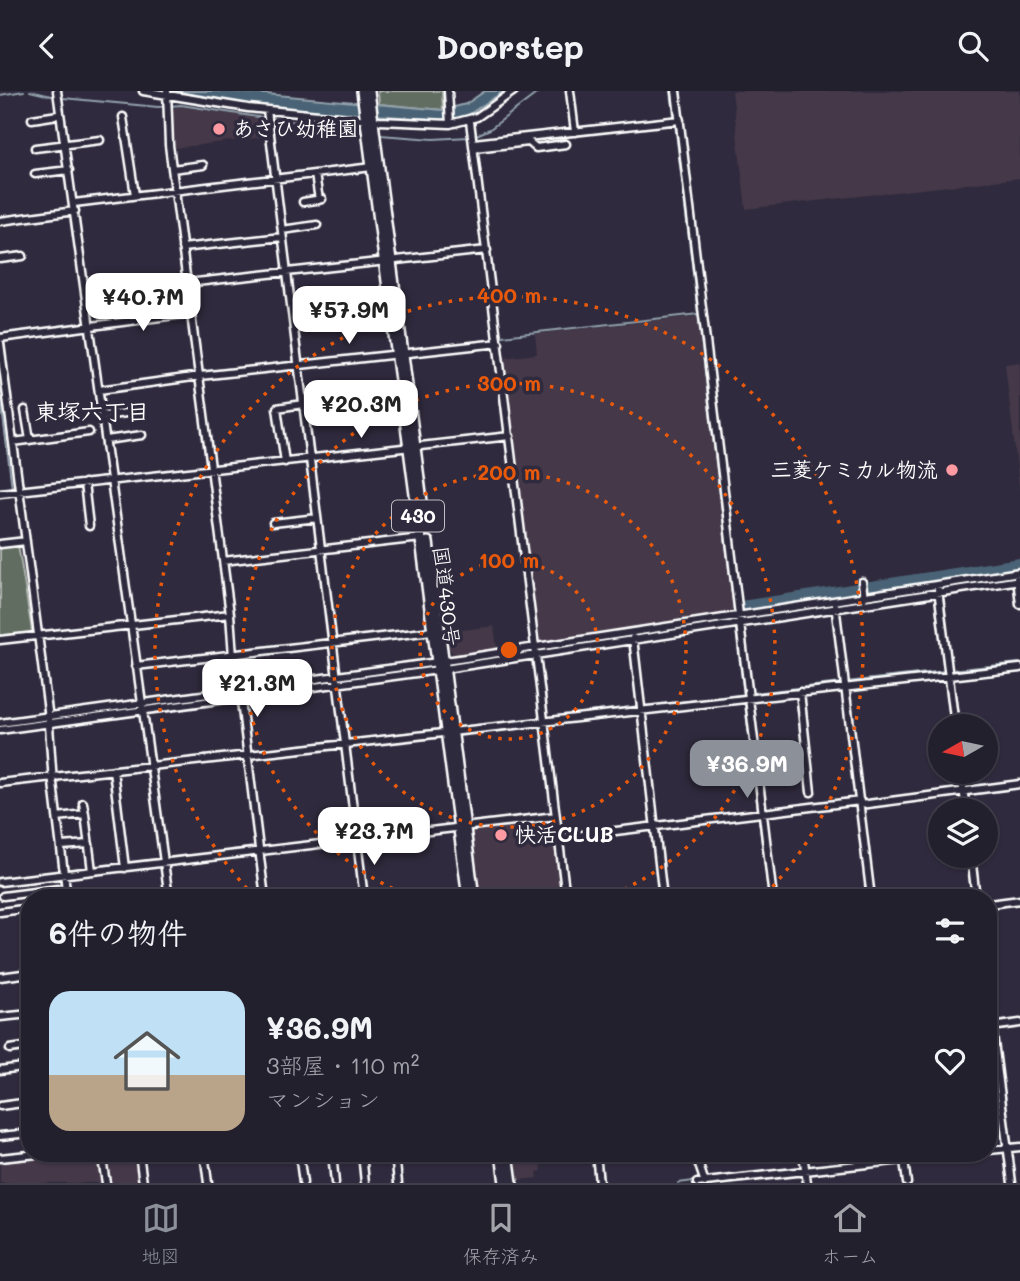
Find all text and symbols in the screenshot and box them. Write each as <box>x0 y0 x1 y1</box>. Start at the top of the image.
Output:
text: Doorstep <box>436 25 584 67</box>
icon: back <box>28 27 66 65</box>
icon: search <box>954 27 992 65</box>
place label: あさひ幼稚園 <box>233 114 358 141</box>
marker: あさひ幼稚園 <box>211 121 227 137</box>
pin: ¥40.7M <box>86 273 200 333</box>
text: ¥40.7M <box>102 281 184 311</box>
text: 400 m <box>477 281 541 308</box>
pin: ¥57.9M <box>292 287 406 346</box>
text: ¥57.9M <box>309 294 389 324</box>
text: 300 m <box>477 369 541 396</box>
pin: ¥20.3M <box>304 381 418 440</box>
text: ¥20.3M <box>320 388 402 418</box>
district label: 東塚六丁目 <box>35 396 150 426</box>
place label: 三菱ケミカル物流 <box>770 455 938 482</box>
text: 200 m <box>478 458 540 485</box>
marker: 三菱ケミカル物流 <box>944 462 960 478</box>
road number: 430 <box>392 501 444 531</box>
street label: 国道430号 <box>428 544 467 647</box>
text: 100 m <box>479 546 539 573</box>
centre of rings <box>497 638 521 662</box>
pin: ¥21.3M <box>200 659 314 719</box>
text: ¥21.3M <box>218 667 296 697</box>
north arrow <box>928 714 998 784</box>
map controls <box>928 714 998 868</box>
pin: ¥36.9M <box>690 741 804 800</box>
text: ¥36.9M <box>706 748 788 778</box>
button: layers <box>928 798 998 868</box>
pin: ¥23.7M <box>317 807 431 867</box>
text: ¥23.7M <box>334 815 414 845</box>
place label: 快活CLUB <box>515 820 614 847</box>
marker: 快活CLUB <box>493 827 509 843</box>
text: 6件の物件 <box>49 912 187 952</box>
icon: filters <box>931 912 969 950</box>
text: ¥36.9M <box>266 1007 373 1047</box>
icon: home <box>105 1019 189 1103</box>
icon: heart <box>931 1042 969 1080</box>
text: 3部屋 · 110 m² <box>266 1050 419 1080</box>
text: マンション <box>266 1084 380 1114</box>
tab: 地図 <box>142 1199 180 1268</box>
tab: 保存済み <box>463 1199 539 1268</box>
tab: ホーム <box>822 1199 878 1268</box>

